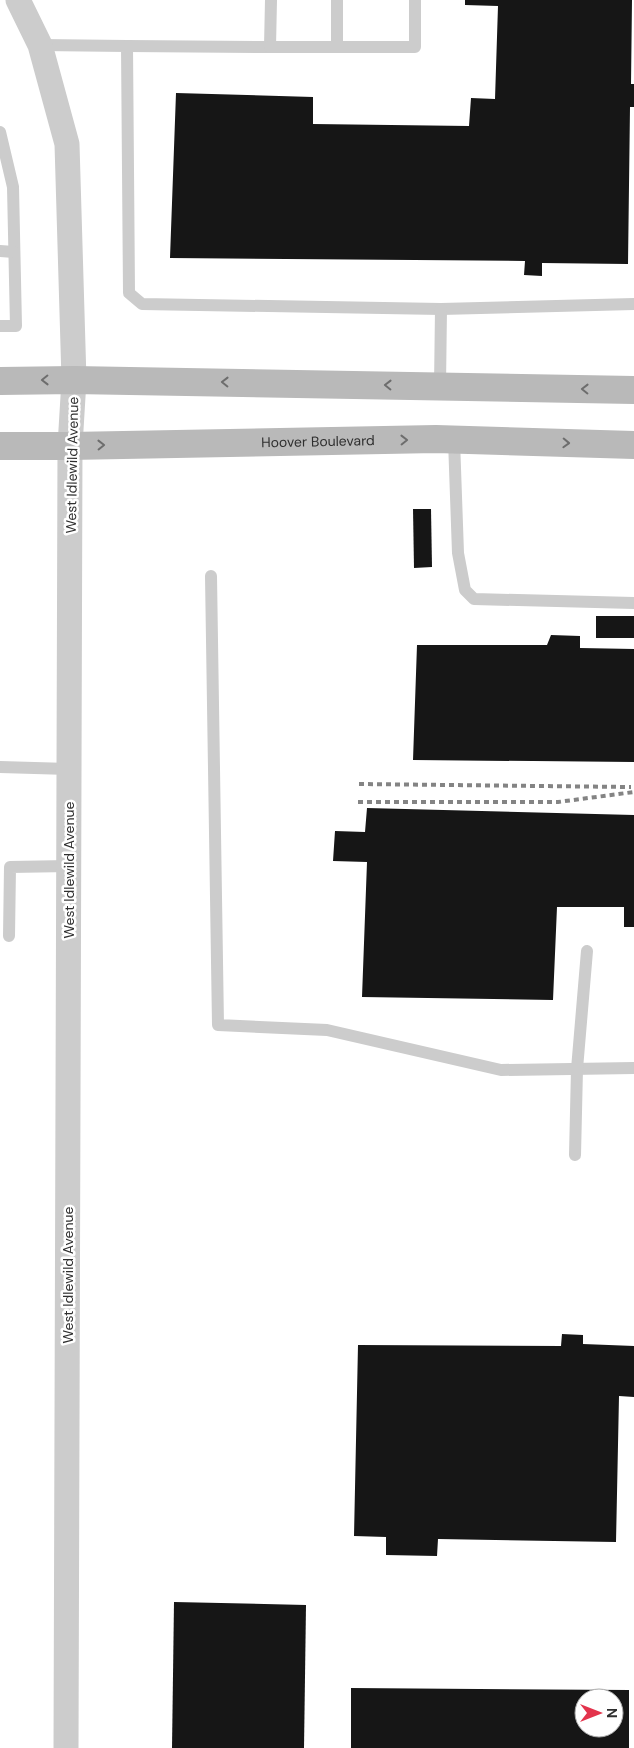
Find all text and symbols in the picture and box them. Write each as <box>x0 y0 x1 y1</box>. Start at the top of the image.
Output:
one-way arrow <box>41 375 49 385</box>
one-way arrow <box>221 377 229 387</box>
one-way arrow <box>384 380 392 390</box>
one-way arrow <box>581 384 589 394</box>
street label: West Idlewild Avenue <box>62 396 82 534</box>
street label: Hoover Boulevard <box>261 431 375 451</box>
one-way arrow <box>400 435 408 445</box>
one-way arrow <box>562 438 570 448</box>
one-way arrow <box>97 440 105 451</box>
street label: West Idlewild Avenue <box>60 802 78 938</box>
street label: West Idlewild Avenue <box>59 1207 77 1343</box>
north arrow <box>574 1688 624 1738</box>
text: N <box>603 1708 621 1718</box>

